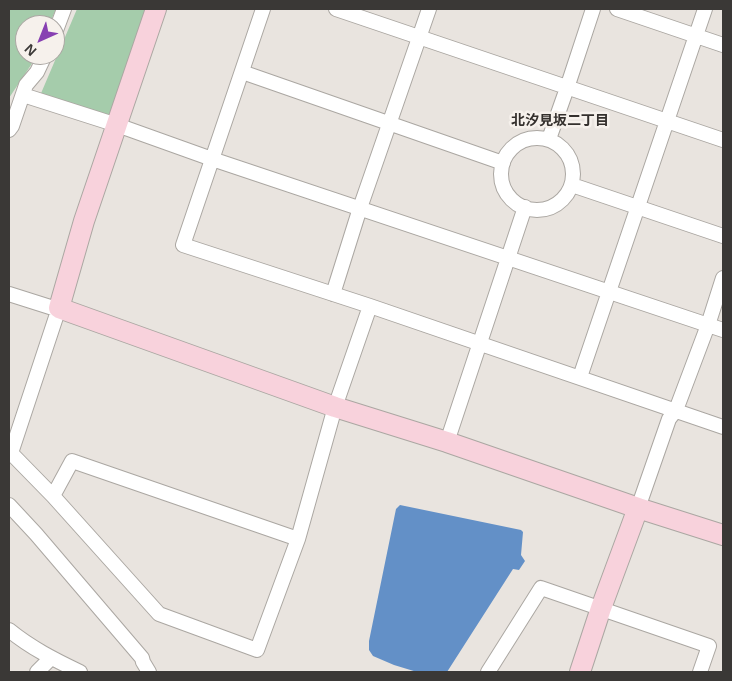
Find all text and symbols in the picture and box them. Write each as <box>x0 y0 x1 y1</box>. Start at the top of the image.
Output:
north arrow <box>15 15 65 65</box>
text: N <box>21 41 39 59</box>
district label: 北汐見坂二丁目 <box>511 113 609 129</box>

